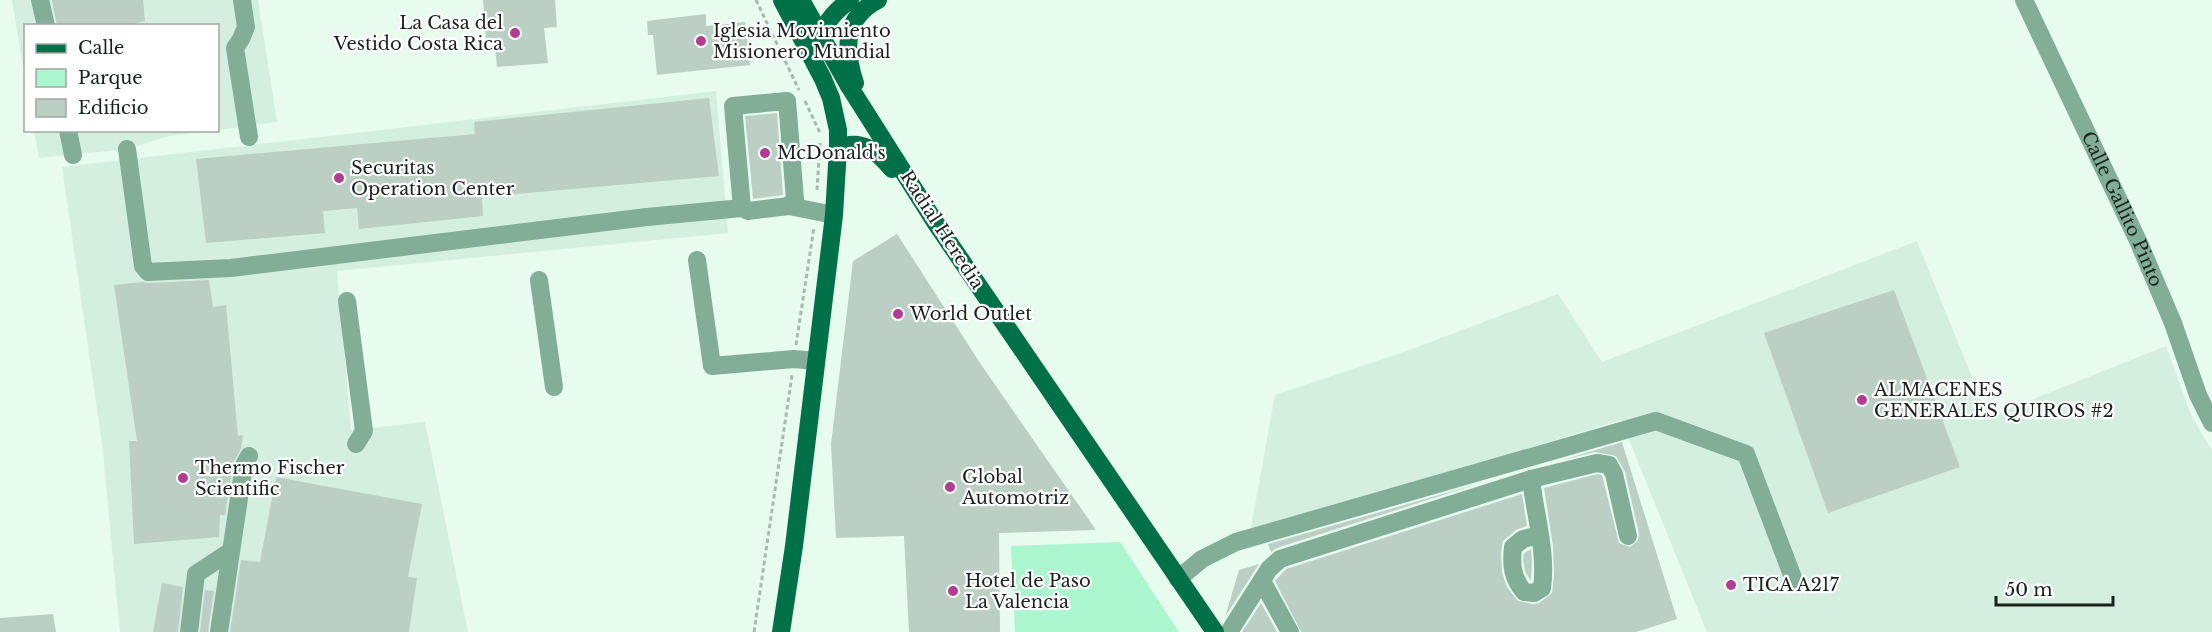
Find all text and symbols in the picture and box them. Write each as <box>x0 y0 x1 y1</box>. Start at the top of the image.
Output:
place label: La Casa del Vestido Costa Rica <box>333 12 503 55</box>
place label: Iglesia Movimiento Misionero Mundial <box>713 20 891 63</box>
legend <box>24 24 219 132</box>
marker: La Casa del Vestido Costa Rica <box>508 26 522 40</box>
marker: Iglesia Movimiento Misionero Mundial <box>694 34 708 48</box>
text: Calle <box>78 37 124 59</box>
text: Parque <box>78 67 143 89</box>
text: Edificio <box>78 97 149 119</box>
street label: Calle Gallito Pinto <box>2077 128 2167 290</box>
place label: McDonald's <box>777 142 886 164</box>
marker: McDonald's <box>758 146 772 160</box>
place label: Securitas Operation Center <box>351 157 515 200</box>
street label: Radial Heredia <box>895 167 989 293</box>
marker: Securitas Operation Center <box>332 171 346 185</box>
place label: World Outlet <box>909 303 1032 325</box>
marker: World Outlet <box>891 307 905 321</box>
place label: ALMACENES GENERALES QUIROS #2 <box>1873 379 2114 422</box>
marker: ALMACENES GENERALES QUIROS #2 <box>1855 393 1869 407</box>
place label: Thermo Fischer Scientific <box>195 457 345 500</box>
place label: Global Automotriz <box>961 466 1069 509</box>
marker: Thermo Fischer Scientific <box>176 471 190 485</box>
marker: Global Automotriz <box>943 480 957 494</box>
scale bar <box>1996 569 2113 607</box>
place label: Hotel de Paso La Valencia <box>965 570 1091 613</box>
place label: TICA A217 <box>1743 574 1840 596</box>
marker: TICA A217 <box>1724 578 1738 592</box>
text: 50 m <box>2005 579 2053 601</box>
marker: Hotel de Paso La Valencia <box>946 584 960 598</box>

